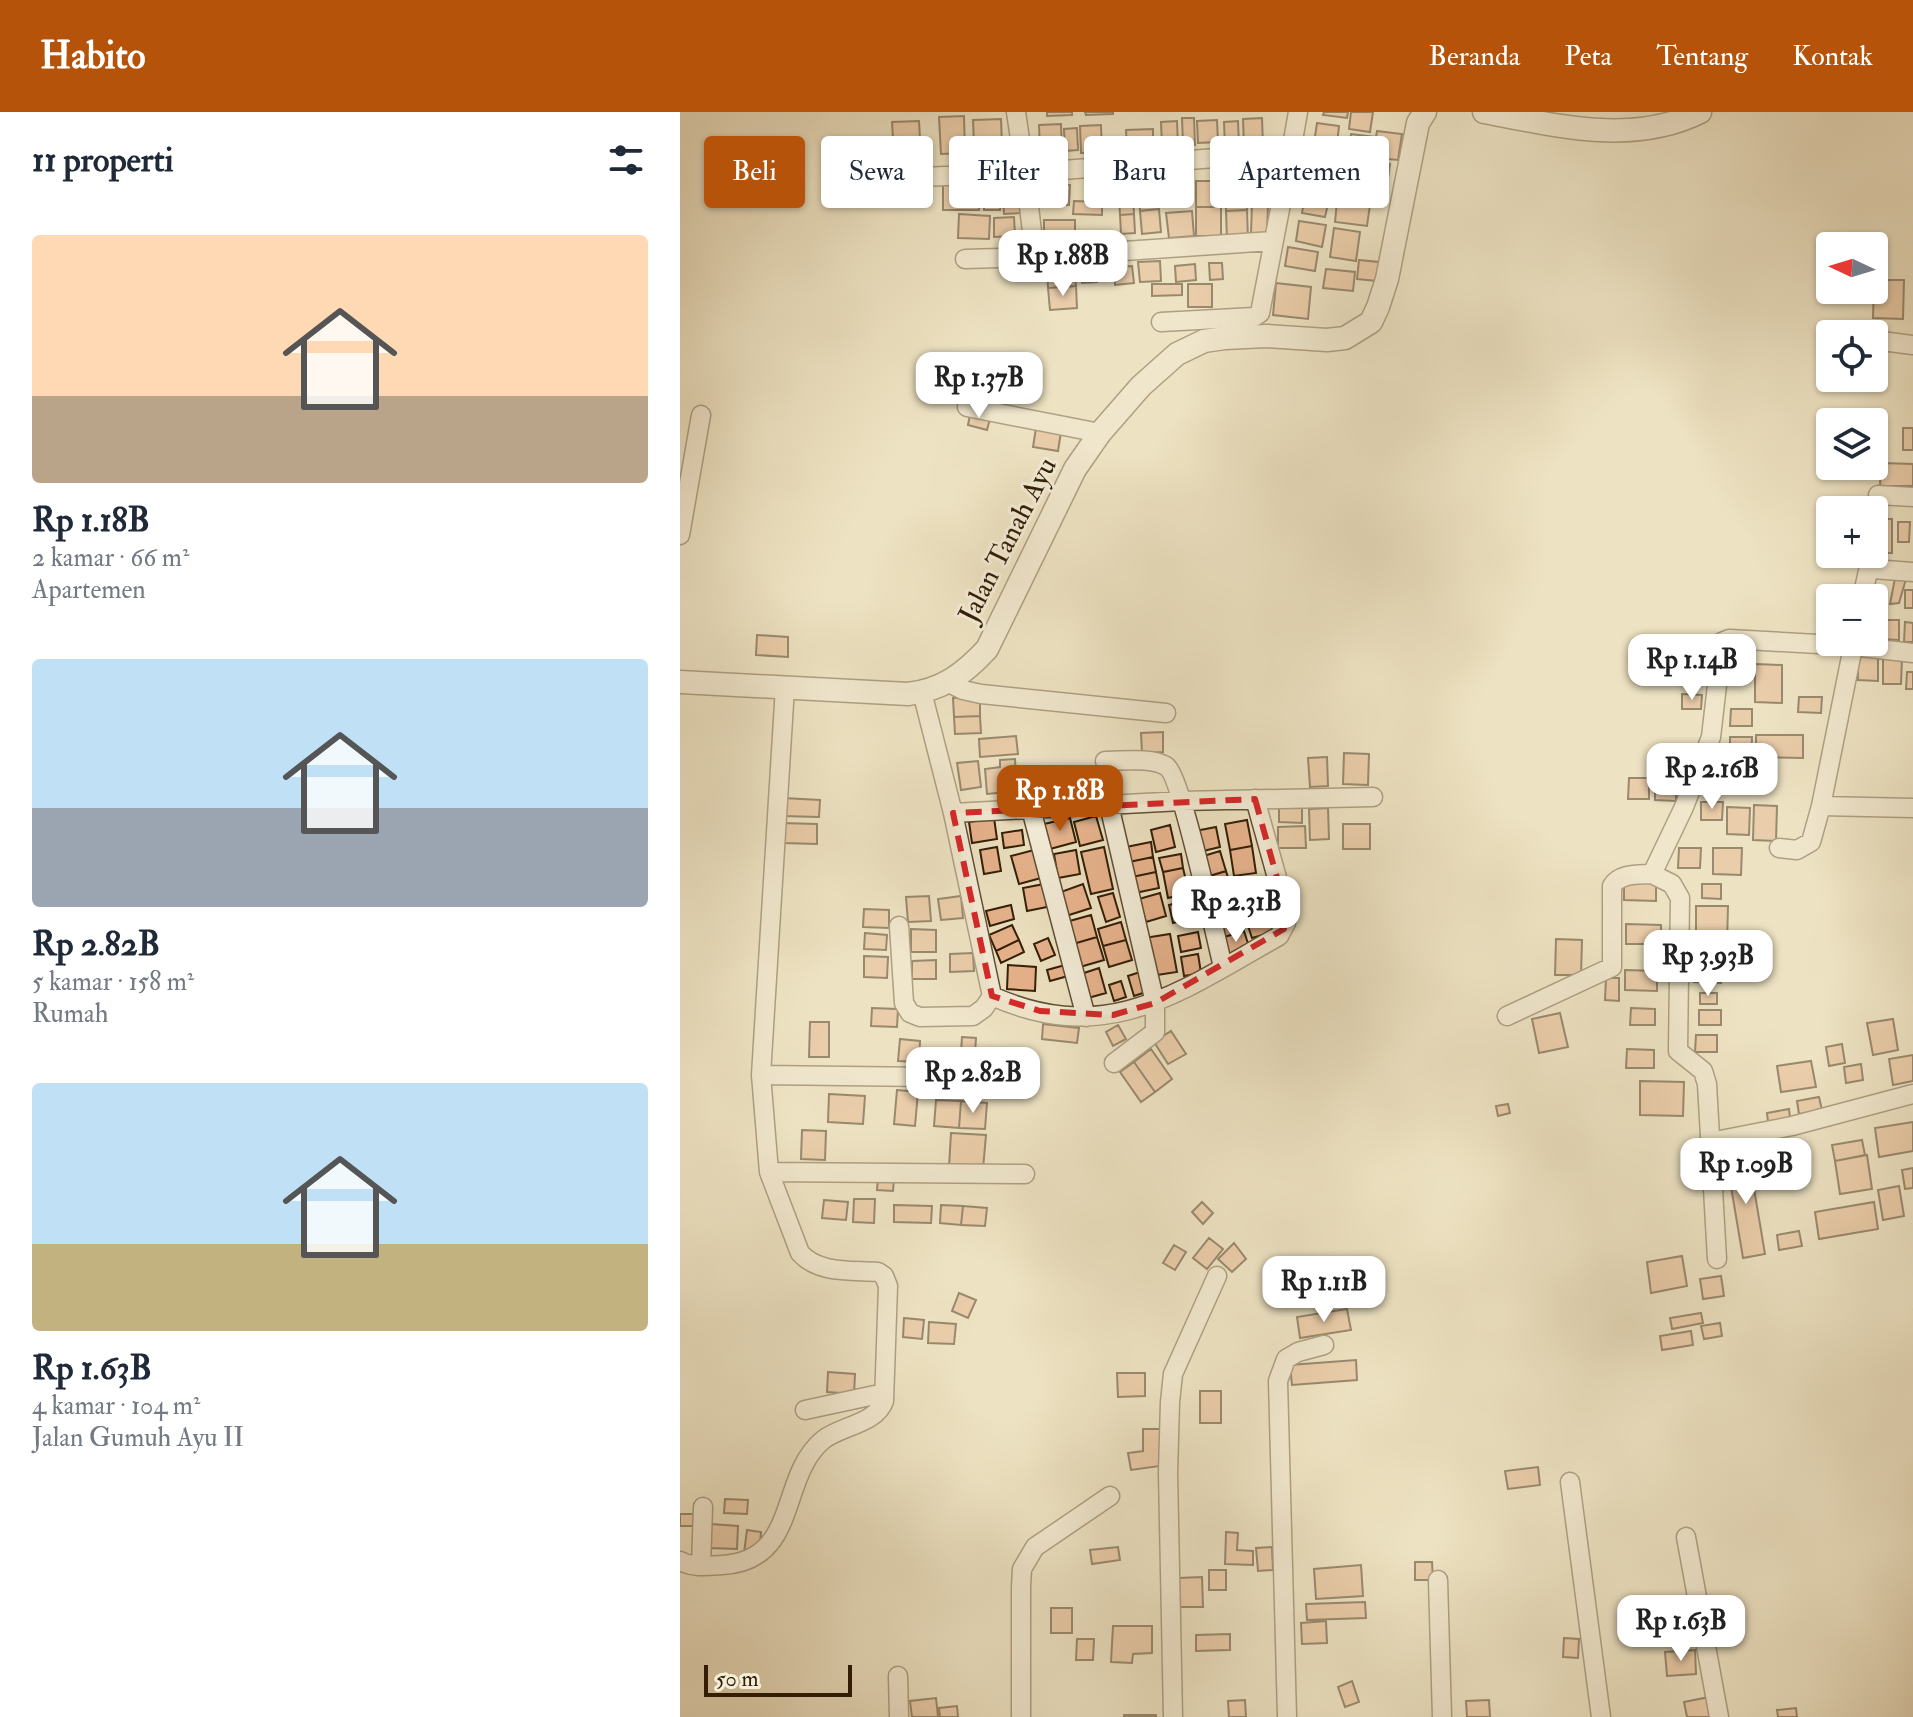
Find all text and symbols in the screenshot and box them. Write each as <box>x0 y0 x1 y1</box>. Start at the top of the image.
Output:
text: Habito <box>40 32 146 80</box>
text: Beranda <box>1429 39 1520 74</box>
text: Peta <box>1564 39 1612 74</box>
text: Tentang <box>1656 39 1748 74</box>
text: Kontak <box>1792 39 1873 74</box>
chip: Beli <box>704 136 805 208</box>
chip: Sewa <box>821 136 933 208</box>
chip: Filter <box>949 136 1068 208</box>
chip: Baru <box>1084 136 1194 208</box>
chip: Apartemen <box>1210 136 1389 208</box>
icon: filters <box>604 138 648 182</box>
text: 11 properti <box>32 139 174 182</box>
pin: Rp 1.88B <box>980 230 1146 298</box>
north arrow <box>1816 232 1888 304</box>
map controls <box>1816 232 1888 656</box>
text: Rp 1.88B <box>1017 240 1110 272</box>
icon: home <box>268 287 412 431</box>
button: locate <box>1816 320 1888 392</box>
pin: Rp 1.37B <box>896 352 1062 420</box>
text: Rp 1.37B <box>934 362 1024 394</box>
button: layers <box>1816 408 1888 480</box>
street label: Jalan Tanah Ayu <box>951 451 1065 629</box>
button: + <box>1816 496 1888 568</box>
text: Rp 1.18B <box>32 499 150 542</box>
text: 2 kamar · 66 m² <box>32 542 189 574</box>
text: Apartemen <box>32 574 146 606</box>
button: − <box>1816 584 1888 656</box>
pin: Rp 1.14B <box>1609 634 1775 702</box>
text: Rp 1.14B <box>1646 644 1738 676</box>
icon: home <box>268 711 412 855</box>
pin: Rp 2.16B <box>1629 743 1795 811</box>
text: Rp 2.16B <box>1665 753 1759 785</box>
pin: Rp 1.18B <box>977 765 1143 833</box>
text: Rp 1.18B <box>1015 775 1105 807</box>
pin: Rp 2.31B <box>1153 876 1319 944</box>
text: Rp 2.31B <box>1190 886 1282 918</box>
text: Rp 2.82B <box>32 923 160 966</box>
pin: Rp 3.93B <box>1625 930 1791 998</box>
text: Rp 3.93B <box>1662 940 1754 972</box>
text: 5 kamar · 158 m² <box>32 966 194 998</box>
text: Rumah <box>32 998 108 1030</box>
pin: Rp 2.82B <box>890 1047 1056 1115</box>
text: Rp 2.82B <box>924 1057 1022 1089</box>
icon: home <box>268 1135 412 1279</box>
pin: Rp 1.09B <box>1663 1138 1829 1206</box>
text: Rp 1.09B <box>1698 1148 1794 1180</box>
pin: Rp 1.11B <box>1241 1256 1407 1324</box>
text: Rp 1.11B <box>1280 1266 1368 1298</box>
text: Rp 1.63B <box>32 1347 152 1390</box>
text: 4 kamar · 104 m² <box>32 1390 200 1422</box>
text: Jalan Gumuh Ayu II <box>32 1422 244 1454</box>
pin: Rp 1.63B <box>1598 1595 1764 1663</box>
text: Rp 1.63B <box>1635 1605 1727 1637</box>
scale bar <box>704 1661 852 1697</box>
text: 50 m <box>716 1665 758 1693</box>

